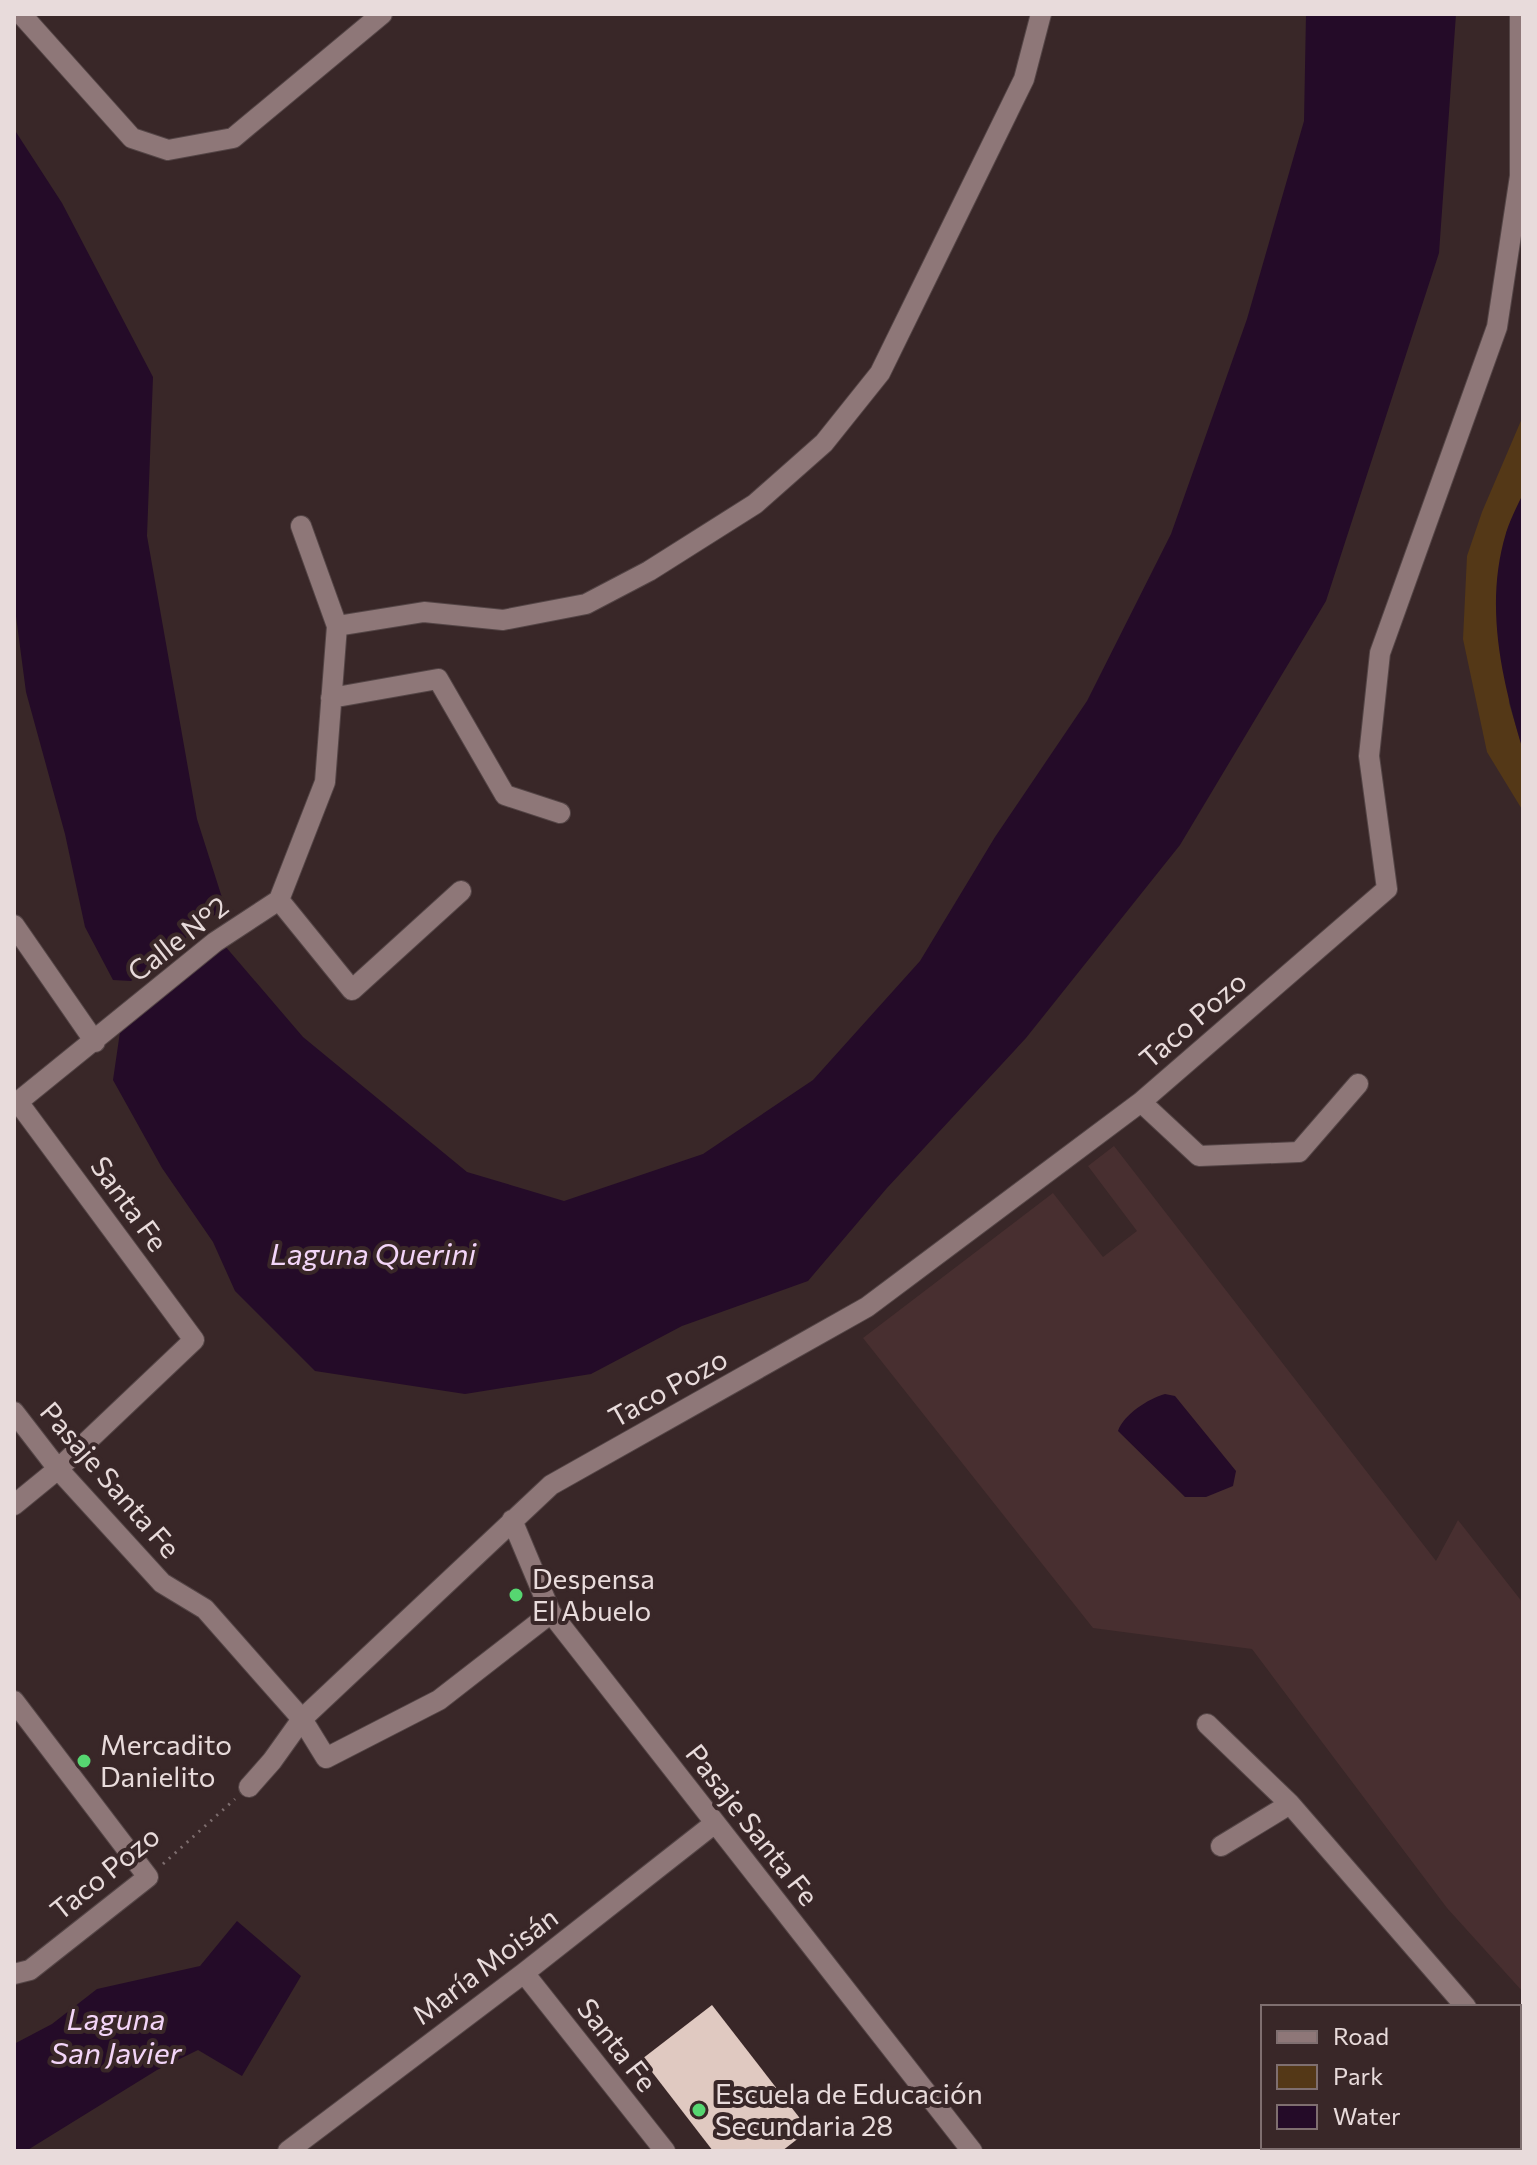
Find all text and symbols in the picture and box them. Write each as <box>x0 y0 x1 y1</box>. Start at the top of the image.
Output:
street label: Calle N°2 <box>120 888 234 988</box>
street label: Taco Pozo <box>1132 964 1253 1075</box>
street label: Santa Fe <box>84 1149 176 1257</box>
water label: Laguna Querini <box>270 1234 477 1271</box>
street label: Taco Pozo <box>602 1341 733 1434</box>
street label: Pasaje Santa Fe <box>34 1394 188 1564</box>
place label: Despensa El Abuelo <box>532 1561 655 1627</box>
marker: Despensa El Abuelo <box>507 1586 525 1604</box>
place label: Mercadito Danielito <box>100 1727 232 1793</box>
street label: Pasaje Santa Fe <box>679 1737 826 1912</box>
marker: Mercadito Danielito <box>75 1752 93 1770</box>
street label: Taco Pozo <box>43 1818 166 1926</box>
street label: María Moisán <box>405 1899 564 2031</box>
street label: Santa Fe <box>571 1991 665 2098</box>
water label: Laguna San Javier <box>51 1999 182 2070</box>
legend <box>1261 2005 1521 2149</box>
text: Road <box>1333 2021 1389 2050</box>
text: Park <box>1333 2061 1383 2090</box>
place label: Escuela de Educación Secundaria 28 <box>715 2076 983 2142</box>
marker: Escuela de Educación Secundaria 28 <box>690 2101 708 2119</box>
text: Water <box>1333 2101 1401 2130</box>

